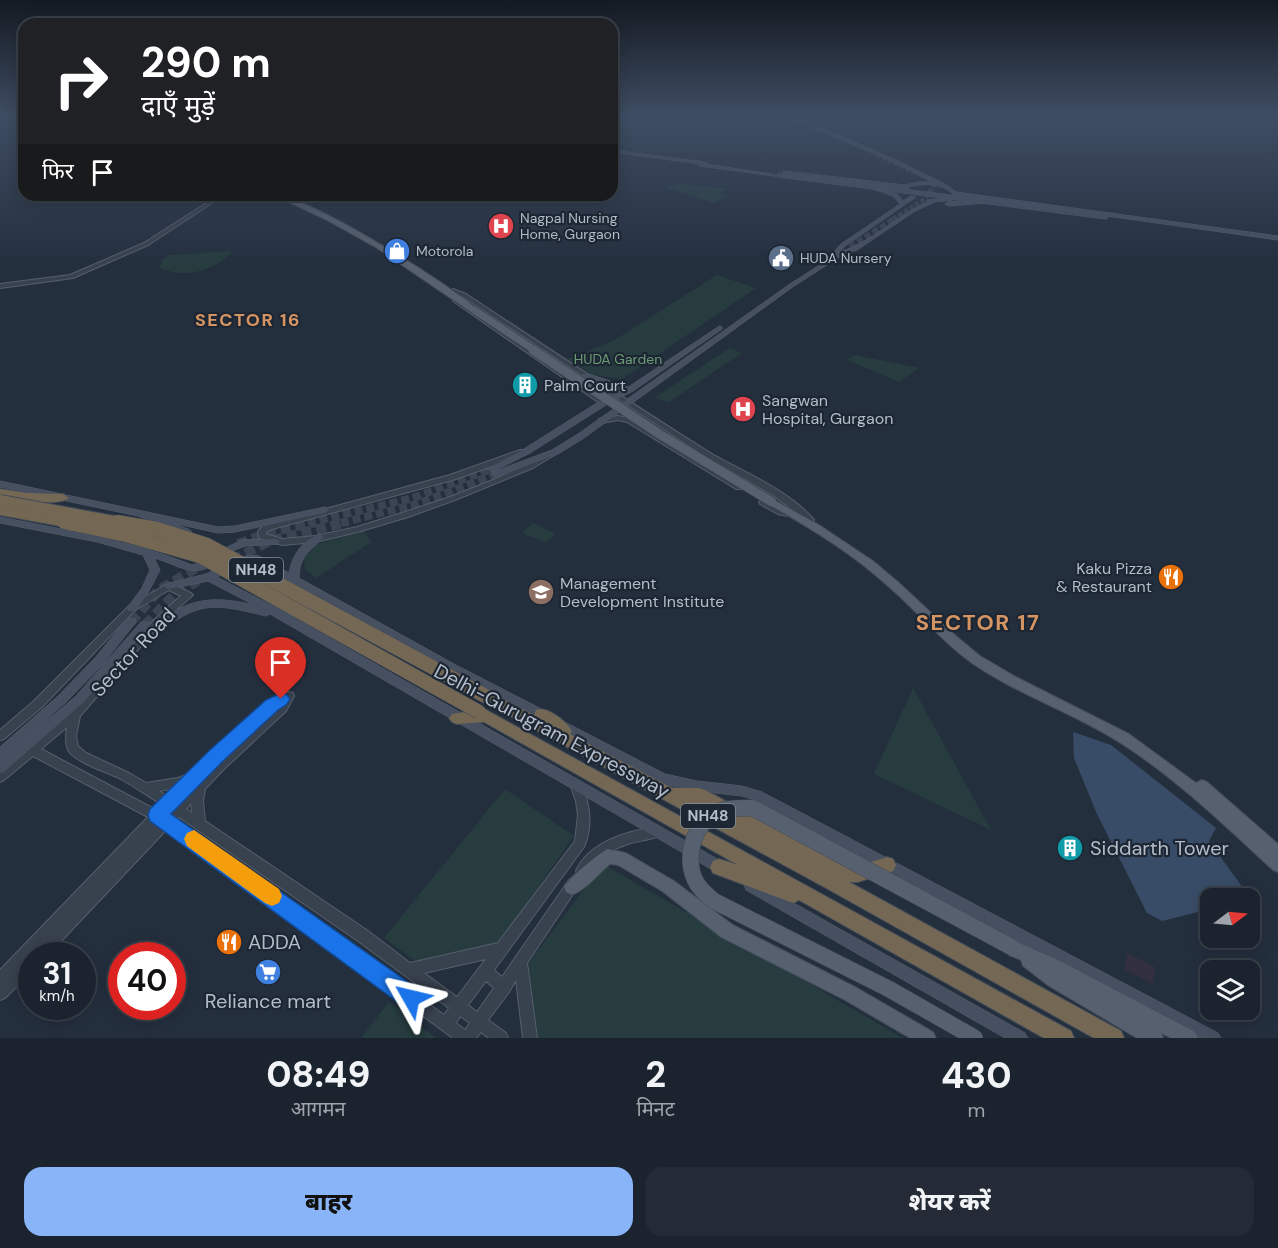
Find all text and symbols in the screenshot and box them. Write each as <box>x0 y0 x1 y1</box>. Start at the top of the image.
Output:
text: 290 m <box>141 35 271 90</box>
icon: right <box>42 42 120 120</box>
text: दाएँ मुड़ें <box>141 88 215 123</box>
icon: arrive <box>86 156 119 189</box>
text: फिर <box>42 157 74 186</box>
place label: Nagpal Nursing Home, Gurgaon <box>520 209 620 243</box>
hospital icon: Nagpal Nursing Home, Gurgaon <box>486 211 516 241</box>
shop icon: Motorola <box>382 236 412 266</box>
place label: Motorola <box>416 242 473 260</box>
public building icon: HUDA Nursery <box>766 243 796 273</box>
place label: HUDA Nursery <box>800 249 892 267</box>
district label: SECTOR 16 <box>195 308 301 332</box>
park label: HUDA Garden <box>574 350 662 368</box>
building icon: Palm Court <box>510 370 540 400</box>
place label: Palm Court <box>544 375 626 396</box>
place label: Sangwan Hospital, Gurgaon <box>762 390 893 429</box>
hospital icon: Sangwan Hospital, Gurgaon <box>728 394 758 424</box>
road number: NH48 <box>229 558 283 582</box>
place label: Kaku Pizza & Restaurant <box>1056 558 1152 597</box>
restaurant icon: Kaku Pizza & Restaurant <box>1156 562 1186 592</box>
place label: Management Development Institute <box>560 573 724 612</box>
school or university icon: Management Development Institute <box>526 577 556 607</box>
street label: Sector Road <box>85 602 181 702</box>
district label: SECTOR 17 <box>916 608 1040 637</box>
pin <box>255 637 306 699</box>
icon: arrive <box>264 646 297 679</box>
street label: Delhi-Gurugram Expressway <box>430 658 674 804</box>
road number: NH48 <box>681 804 735 828</box>
building icon: Siddarth Tower <box>1055 833 1085 863</box>
place label: Siddarth Tower <box>1090 835 1229 861</box>
north arrow <box>1200 888 1260 948</box>
map controls <box>1200 888 1260 1020</box>
restaurant icon: ADDA <box>214 927 244 957</box>
place label: ADDA <box>248 929 301 955</box>
speed limit sign: 40 <box>108 942 186 1020</box>
text: 31 <box>43 954 71 993</box>
supermarket icon: Reliance mart <box>253 957 283 987</box>
button: layers <box>1200 960 1260 1020</box>
position arrow <box>379 966 443 1030</box>
text: km/h <box>39 986 75 1006</box>
place label: Reliance mart <box>205 988 331 1014</box>
text: 08:49 <box>266 1051 370 1098</box>
text: 2 <box>645 1051 666 1098</box>
text: 430 <box>941 1052 1012 1099</box>
text: आगमन <box>291 1096 346 1122</box>
text: मिनट <box>636 1096 675 1122</box>
text: m <box>967 1097 985 1123</box>
button: बाहर <box>24 1167 633 1236</box>
button: शेयर करें <box>645 1167 1254 1236</box>

